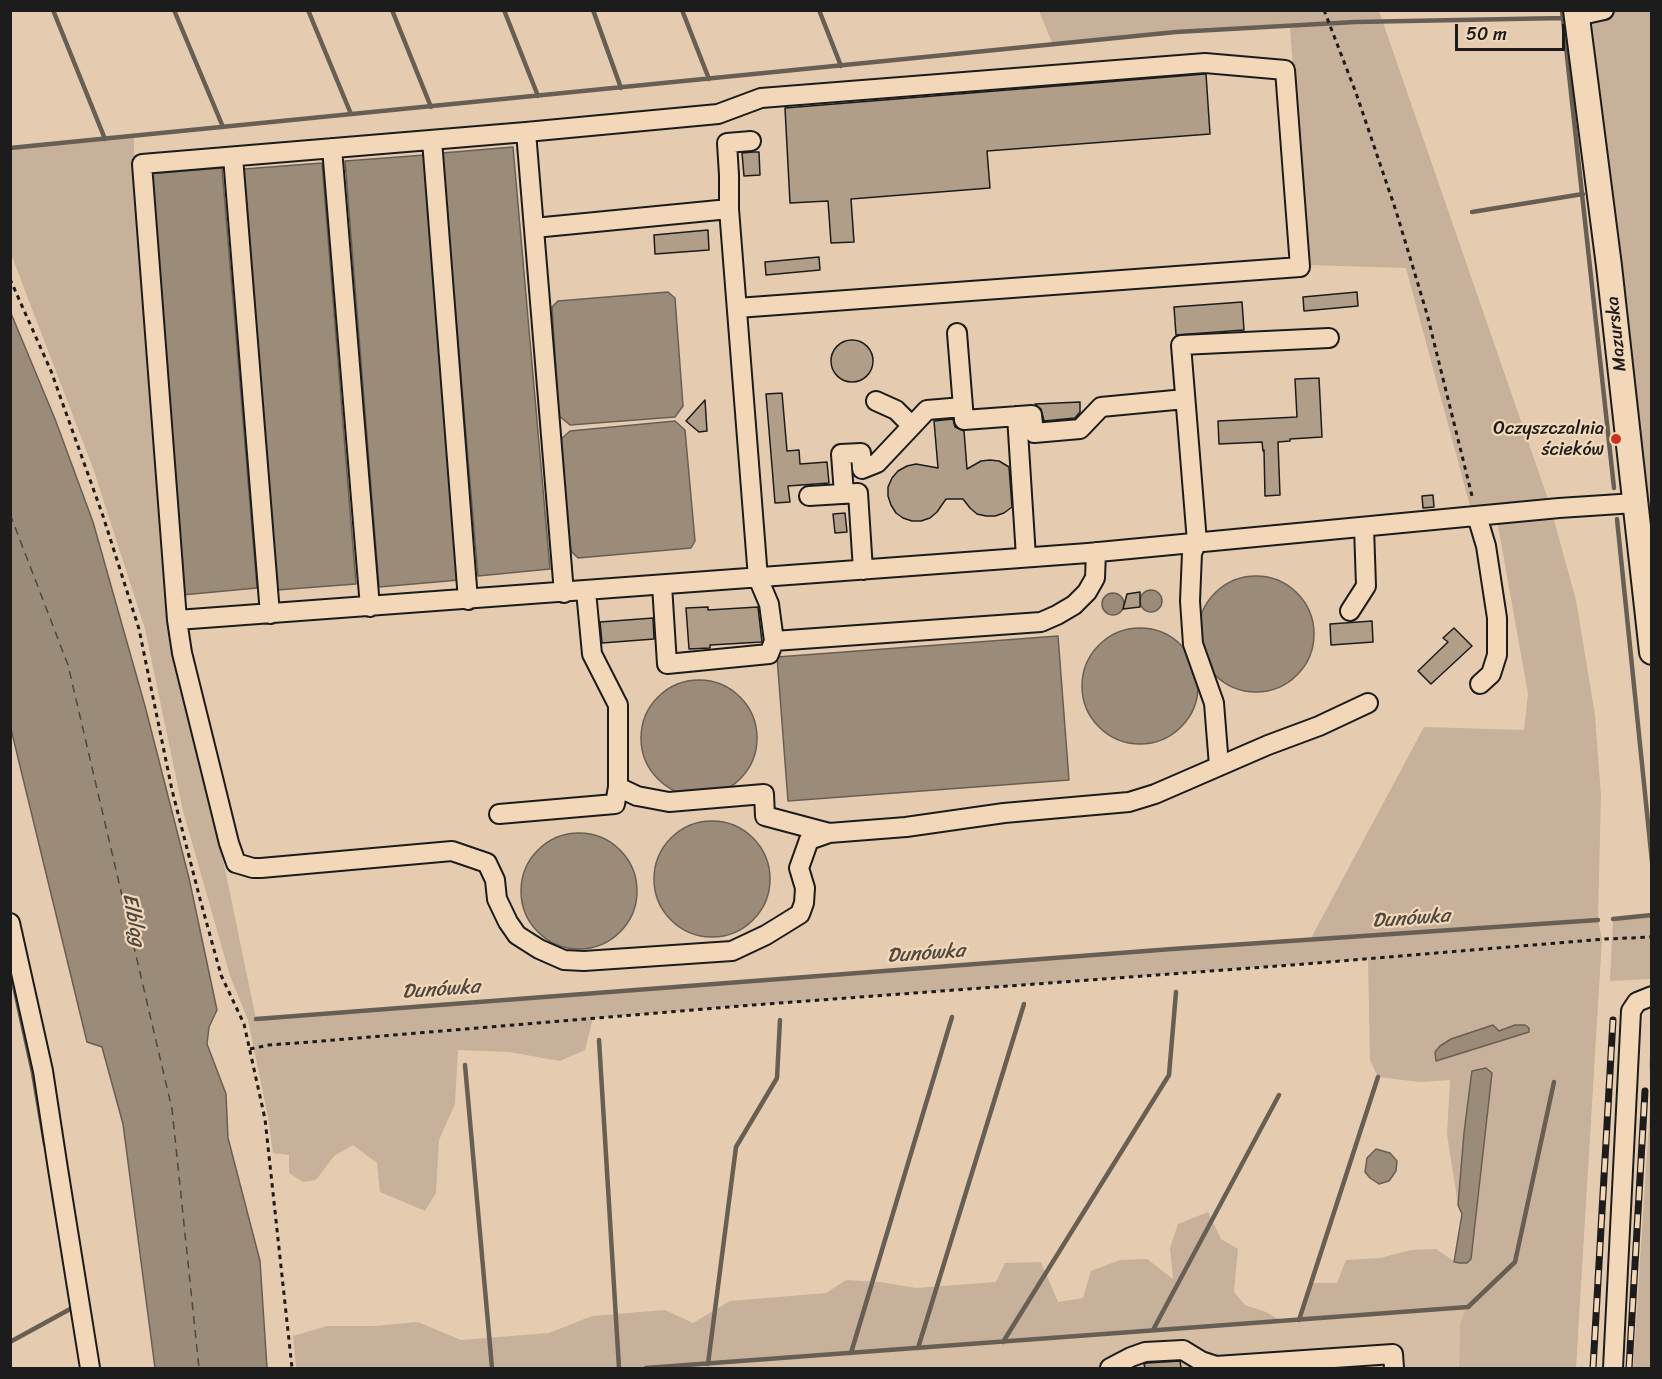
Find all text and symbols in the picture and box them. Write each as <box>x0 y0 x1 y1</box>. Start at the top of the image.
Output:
scale bar <box>1458 12 1568 50</box>
text: 50 m <box>1466 18 1507 50</box>
street label: Mazurska <box>1602 295 1632 373</box>
place label: Oczyszczalnia ścieków <box>1493 418 1604 460</box>
marker: Oczyszczalnia ścieków <box>1609 432 1623 446</box>
water label: Elbląg <box>117 892 149 948</box>
water label: Dunówka <box>1371 904 1451 934</box>
water label: Dunówka <box>886 939 966 969</box>
water label: Dunówka <box>401 975 481 1005</box>

